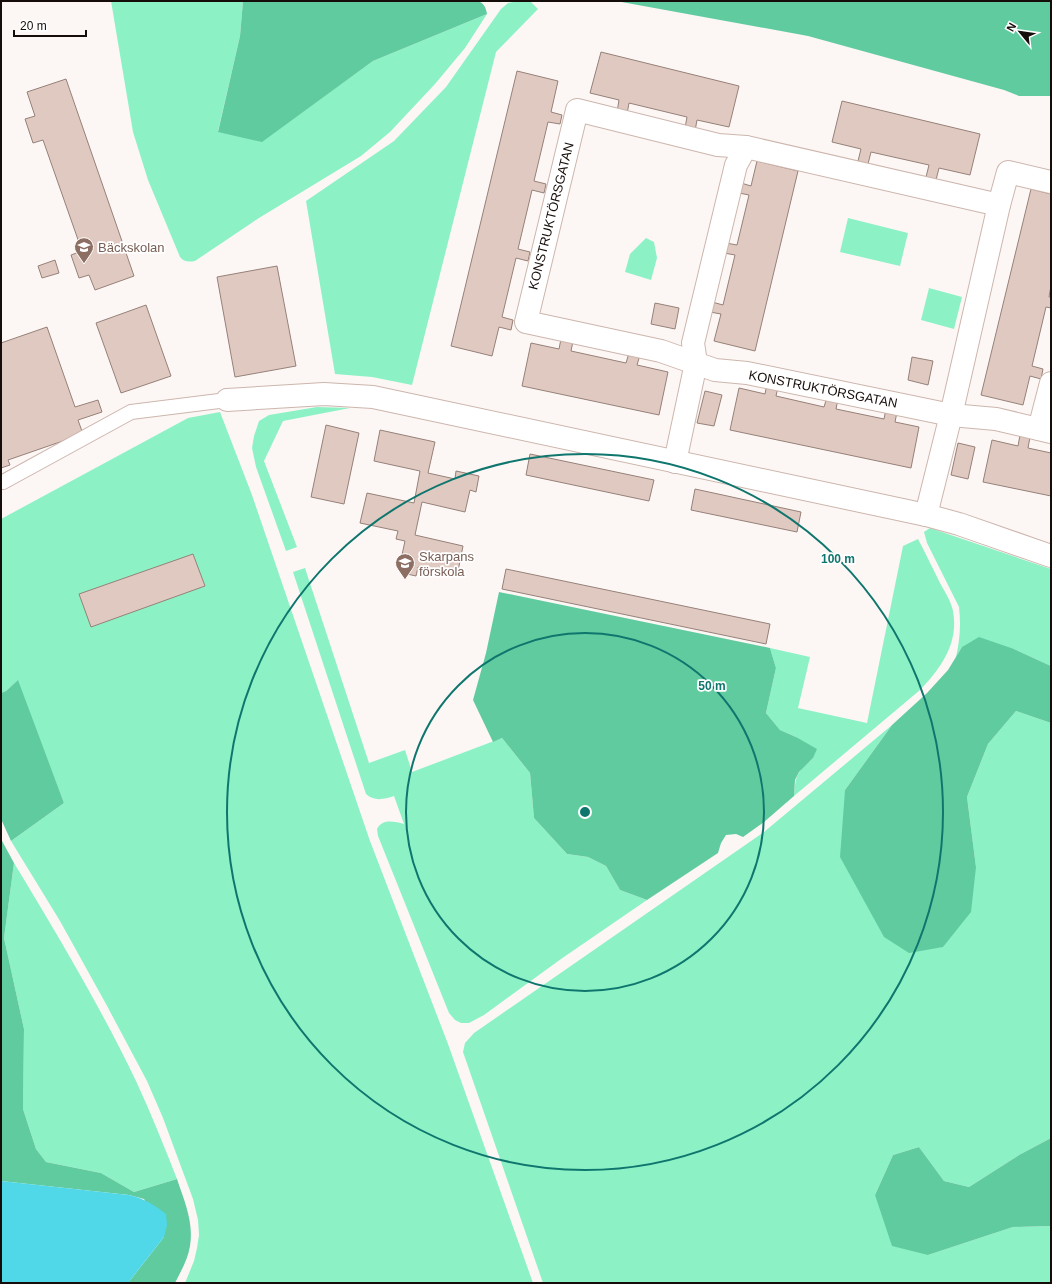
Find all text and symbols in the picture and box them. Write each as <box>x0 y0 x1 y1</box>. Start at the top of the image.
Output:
scale bar <box>14 12 86 38</box>
north arrow <box>1000 12 1040 52</box>
text: 20 m <box>20 19 47 33</box>
text: N <box>1004 21 1018 34</box>
street label: KONSTRUKTÖRSGATAN <box>525 141 577 291</box>
school or university icon: Bäckskolan <box>73 236 95 264</box>
place label: Bäckskolan <box>98 240 164 255</box>
street label: KONSTRUKTÖRSGATAN <box>747 367 899 411</box>
place label: Skarpans förskola <box>419 549 474 579</box>
school or university icon: Skarpans förskola <box>394 552 416 580</box>
text: 100 m <box>821 552 855 566</box>
text: 50 m <box>698 679 726 693</box>
centre of rings <box>578 805 592 819</box>

